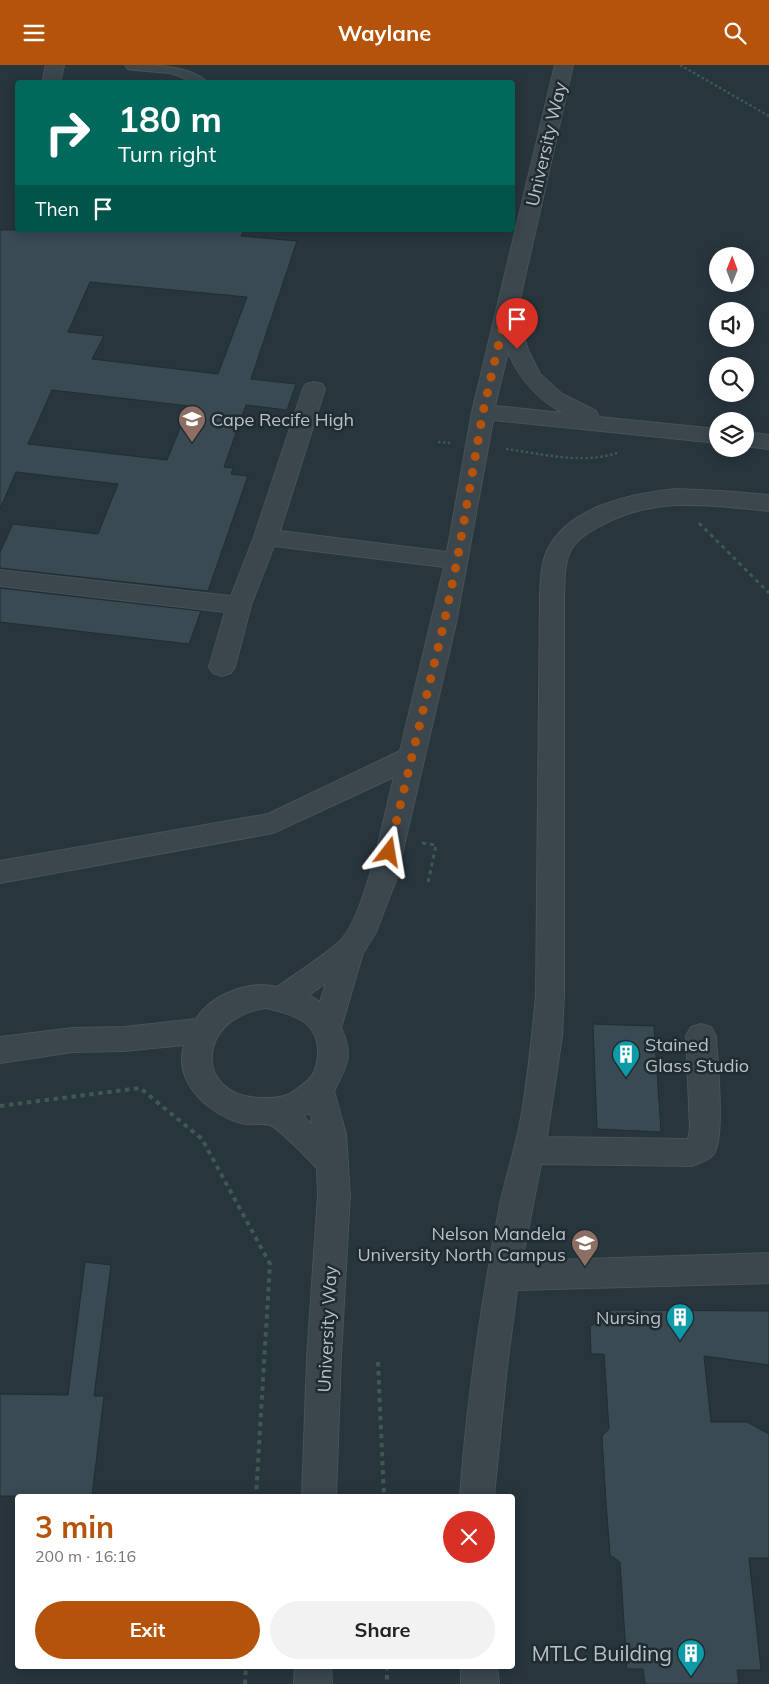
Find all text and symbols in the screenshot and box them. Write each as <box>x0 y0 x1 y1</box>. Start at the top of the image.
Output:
icon: menu <box>20 19 48 47</box>
text: Waylane <box>338 19 431 47</box>
icon: search <box>721 19 749 47</box>
street label: University Way <box>521 79 572 208</box>
text: 180 m <box>118 97 222 141</box>
icon: right <box>35 100 100 165</box>
text: Turn right <box>118 140 216 168</box>
icon: arrive <box>89 195 117 223</box>
text: Then <box>35 197 79 221</box>
north arrow <box>709 247 754 293</box>
map controls <box>709 247 754 457</box>
pin <box>496 298 538 349</box>
button: sound <box>709 302 754 347</box>
icon: arrive <box>503 305 531 333</box>
button: search <box>709 357 754 402</box>
school or university icon: Cape Recife High <box>177 404 207 443</box>
place label: Cape Recife High <box>211 408 354 431</box>
button: layers <box>709 412 754 457</box>
position arrow <box>362 825 414 877</box>
place label: Stained Glass Studio <box>645 1033 749 1077</box>
building icon: Stained Glass Studio <box>611 1039 641 1078</box>
place label: Nelson Mandela University North Campus <box>357 1222 566 1266</box>
school or university icon: Nelson Mandela University North Campus <box>570 1228 600 1267</box>
street label: University Way <box>312 1265 342 1393</box>
building icon: Nursing <box>665 1302 695 1341</box>
place label: Nursing <box>596 1306 661 1329</box>
text: 3 min <box>35 1508 114 1546</box>
button: close <box>443 1511 495 1563</box>
text: 200 m · 16:16 <box>35 1546 136 1566</box>
button: Exit <box>35 1601 260 1659</box>
button: Share <box>270 1601 495 1659</box>
building icon: MTLC Building <box>676 1638 706 1677</box>
place label: MTLC Building <box>532 1640 672 1666</box>

